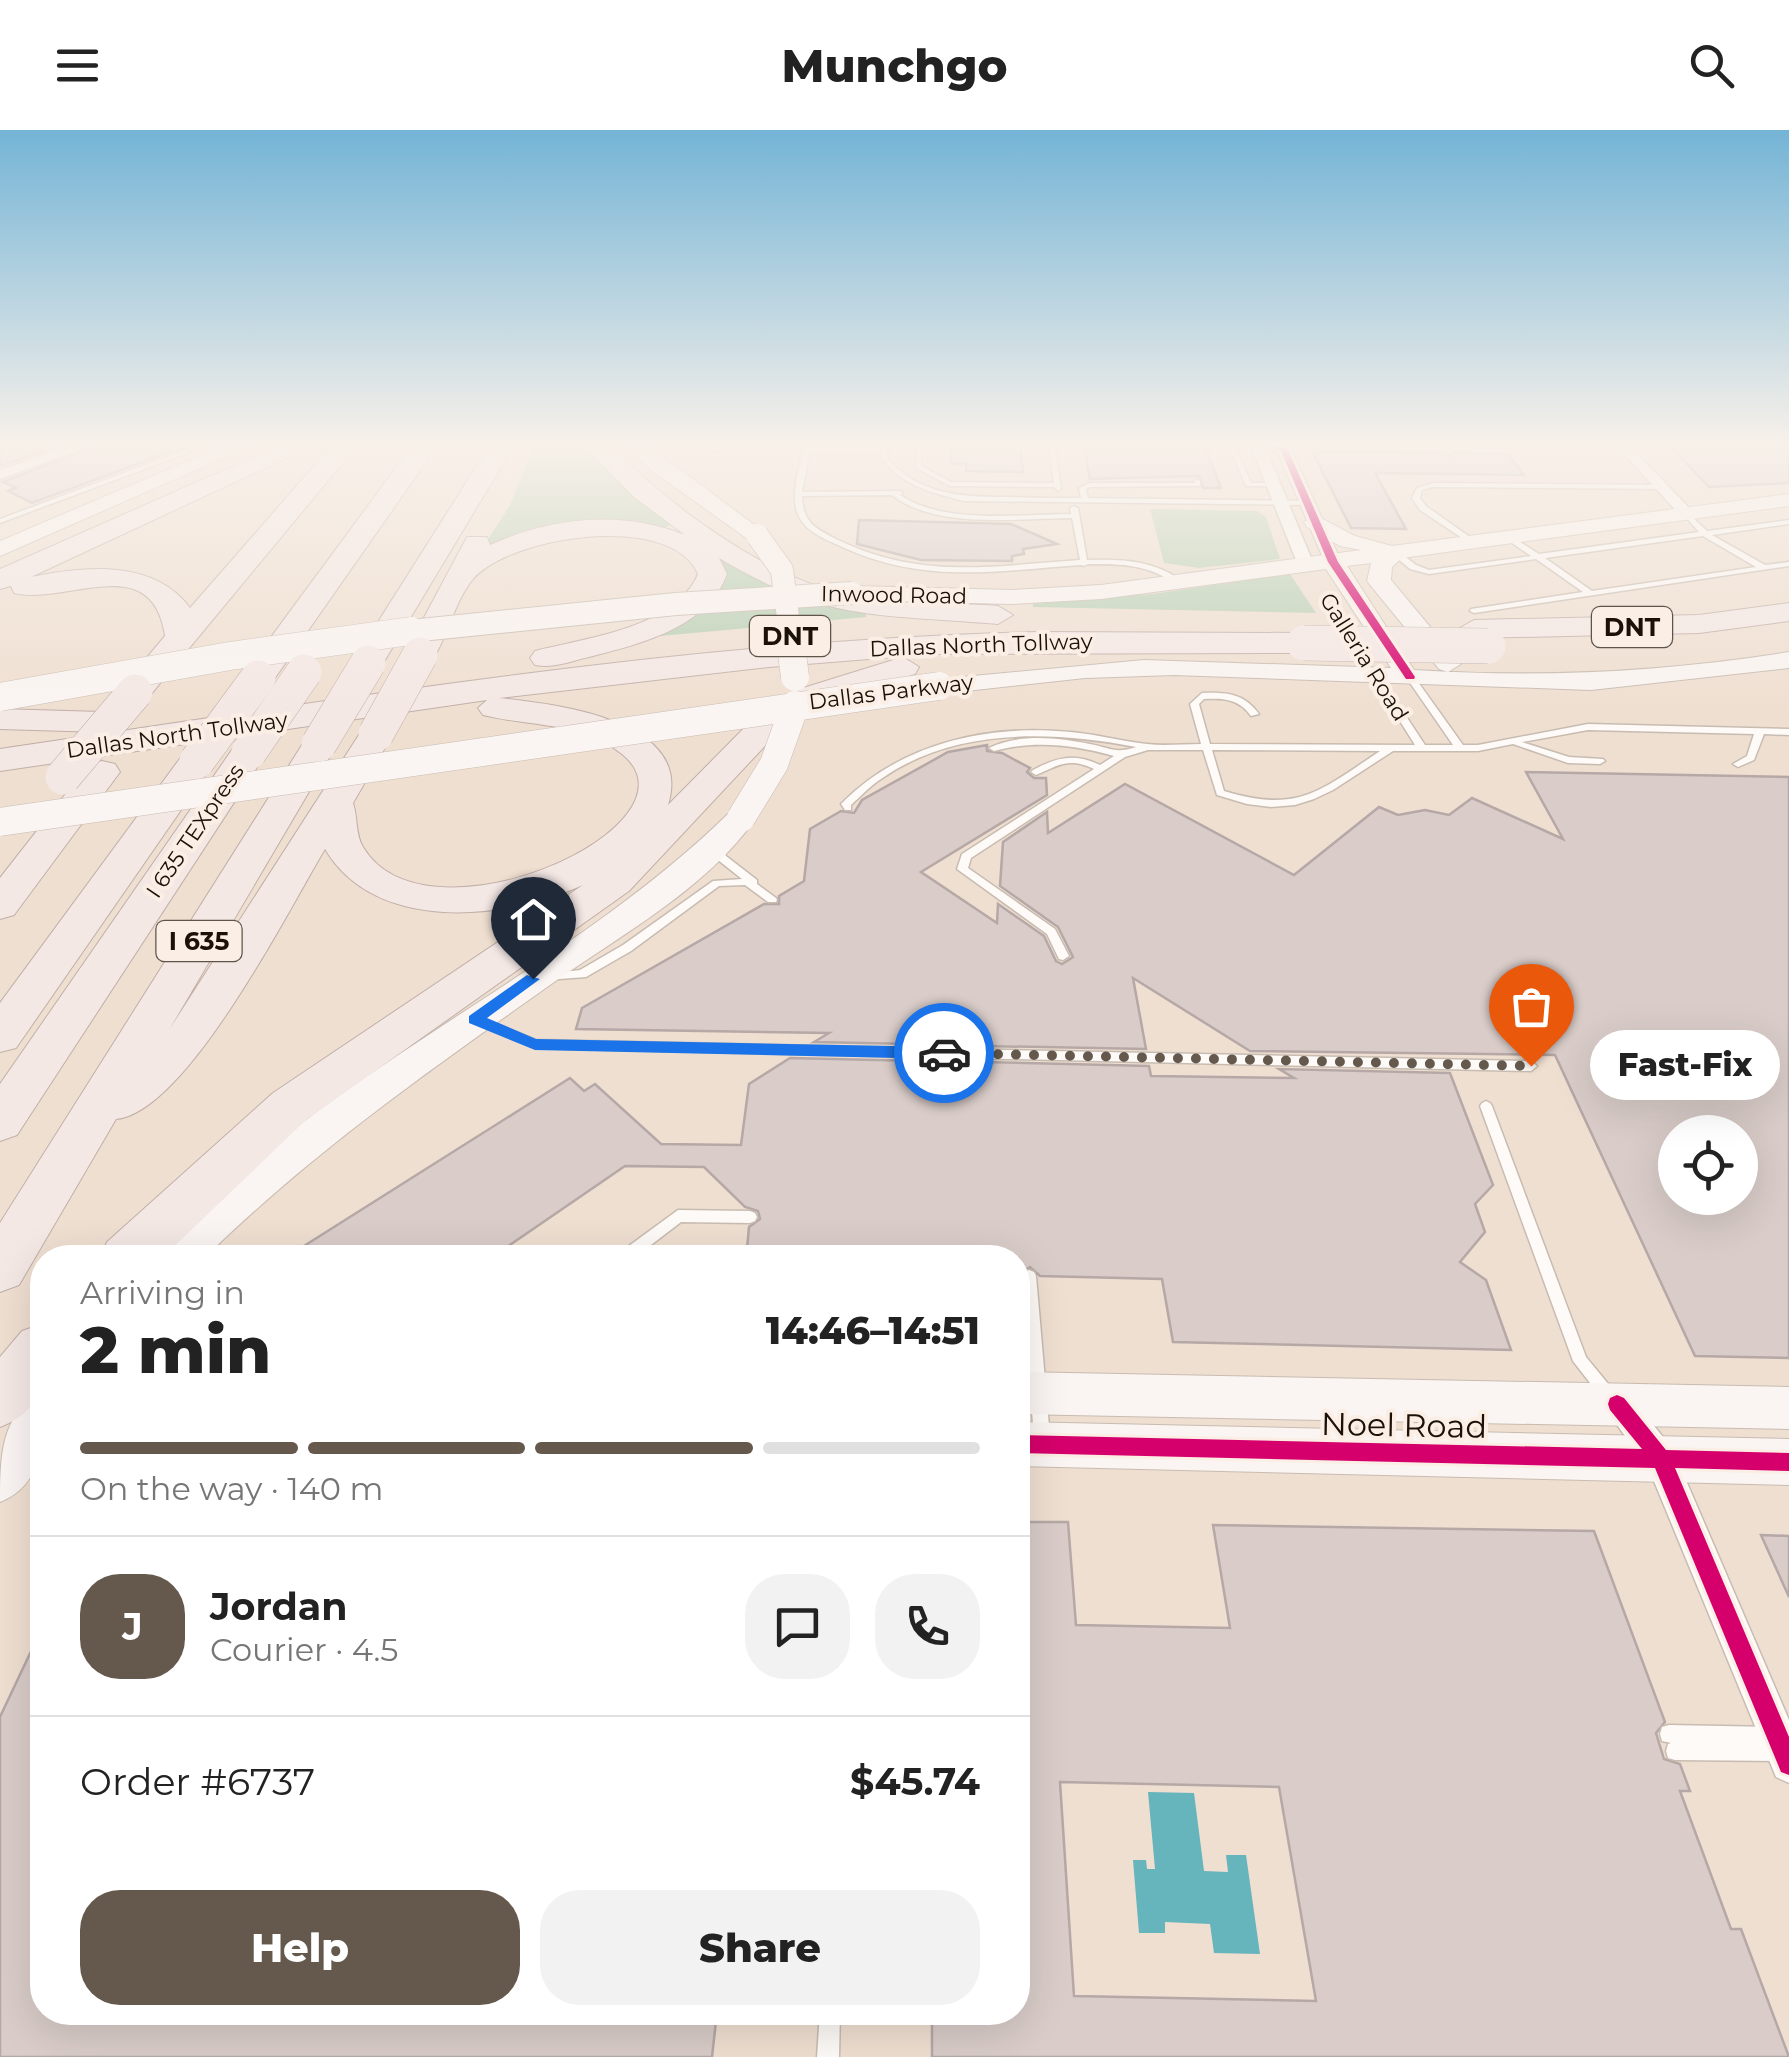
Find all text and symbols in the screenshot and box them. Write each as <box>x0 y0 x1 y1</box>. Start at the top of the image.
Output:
icon: menu <box>50 38 105 93</box>
text: Munchgo <box>781 38 1008 93</box>
icon: search <box>1684 38 1739 93</box>
street label: Inwood Road <box>821 580 967 610</box>
street label: Galleria Road <box>1314 588 1414 726</box>
road number: DNT <box>1592 607 1672 647</box>
road number: DNT <box>750 616 830 656</box>
street label: Dallas North Tollway <box>869 628 1093 662</box>
street label: Dallas Parkway <box>807 669 975 715</box>
street label: Dallas North Tollway <box>65 706 290 764</box>
street label: I 635 TEXpress <box>140 759 250 903</box>
pin <box>491 877 576 980</box>
icon: home <box>506 892 561 947</box>
road number: I 635 <box>156 921 242 961</box>
pin <box>1489 964 1574 1067</box>
icon: bag <box>1504 979 1559 1034</box>
courier <box>894 1003 994 1103</box>
icon: car <box>917 1026 972 1081</box>
callout: Fast-Fix <box>1591 1031 1781 1101</box>
text: Fast-Fix <box>1618 1045 1752 1084</box>
map controls <box>1658 1115 1758 1215</box>
button: locate <box>1658 1115 1758 1215</box>
text: Arriving in <box>80 1273 245 1312</box>
text: 14:46–14:51 <box>766 1307 980 1354</box>
text: 2 min <box>80 1310 271 1389</box>
street label: Noel Road <box>1321 1404 1487 1446</box>
text: On the way · 140 m <box>80 1469 383 1508</box>
button: chat <box>745 1574 850 1679</box>
button: phone <box>875 1574 980 1679</box>
text: Jordan <box>210 1583 348 1630</box>
text: J <box>122 1603 143 1650</box>
text: Courier · 4.5 <box>210 1630 398 1669</box>
text: Order #6737 <box>80 1758 315 1805</box>
text: $45.74 <box>850 1758 980 1805</box>
button: Help <box>80 1890 520 2005</box>
button: Share <box>540 1890 980 2005</box>

